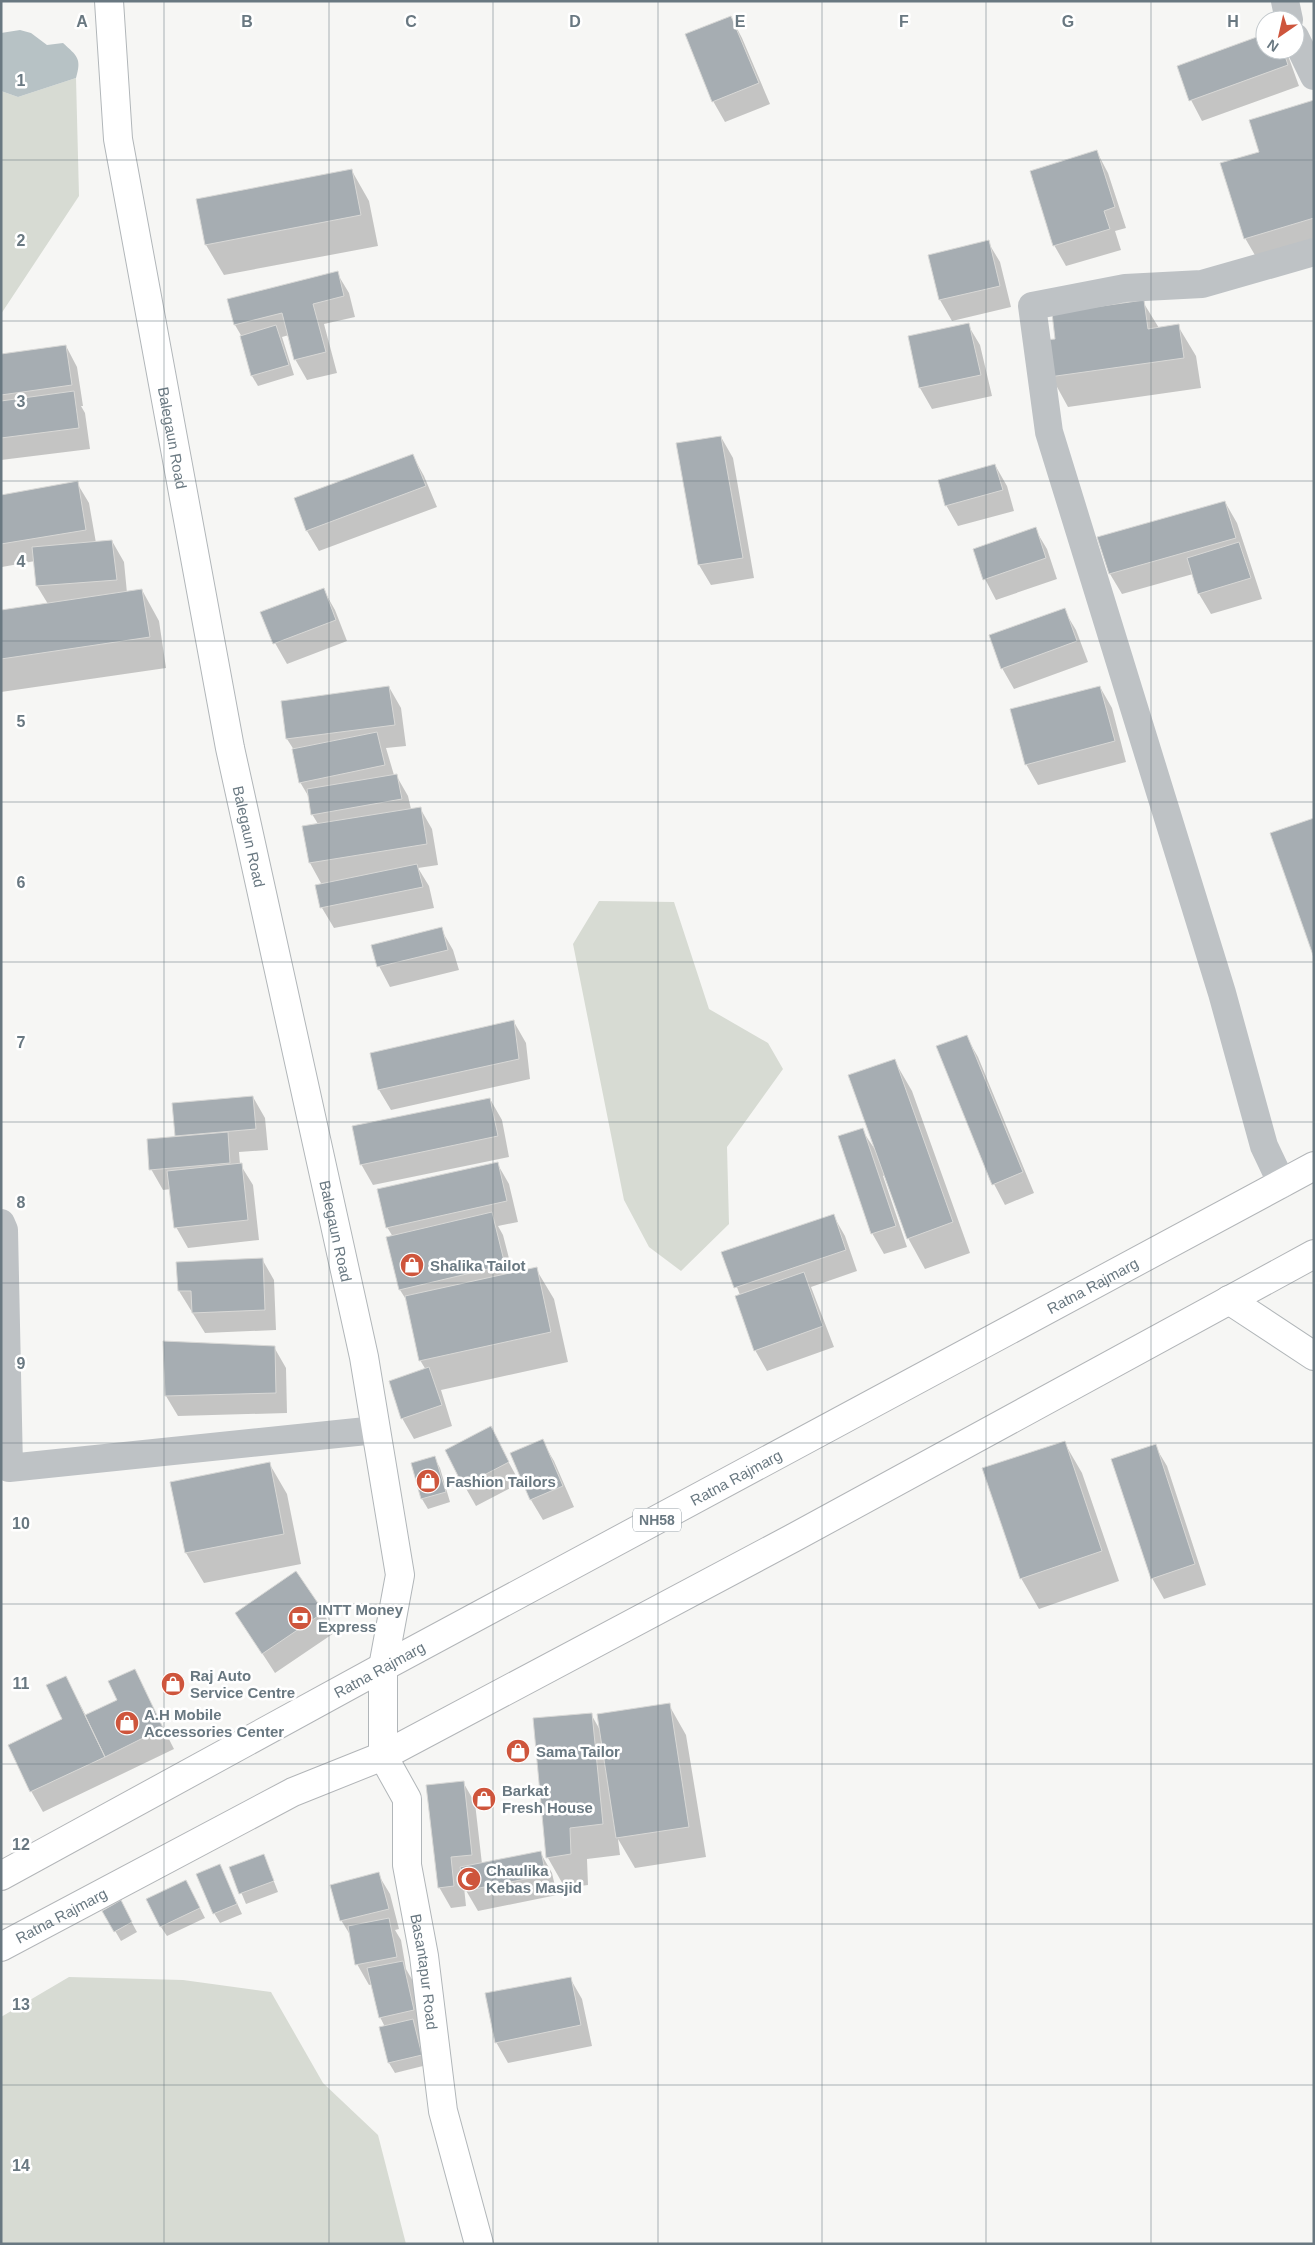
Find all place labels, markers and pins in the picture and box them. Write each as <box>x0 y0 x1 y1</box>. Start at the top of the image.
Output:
shop icon: Shalika Tailot <box>399 1252 425 1278</box>
place label: Shalika Tailot <box>430 1257 526 1274</box>
shop icon: Fashion Tailors <box>415 1468 441 1494</box>
place label: Fashion Tailors <box>446 1473 556 1490</box>
place label: INTT Money Express <box>318 1601 404 1635</box>
bank icon: INTT Money Express <box>287 1605 313 1631</box>
place label: Raj Auto Service Centre <box>190 1667 295 1701</box>
shop icon: Raj Auto Service Centre <box>160 1671 186 1697</box>
place label: A.H Mobile Accessories Center <box>144 1706 284 1740</box>
shop icon: A.H Mobile Accessories Center <box>114 1710 140 1736</box>
shop icon: Sama Tailor <box>505 1738 531 1764</box>
place label: Sama Tailor <box>536 1743 620 1760</box>
place label: Barkat Fresh House <box>502 1782 593 1816</box>
shop icon: Barkat Fresh House <box>471 1786 497 1812</box>
place label: Chaulika Kebas Masjid <box>486 1862 582 1896</box>
mosque icon: Chaulika Kebas Masjid <box>456 1866 482 1892</box>

